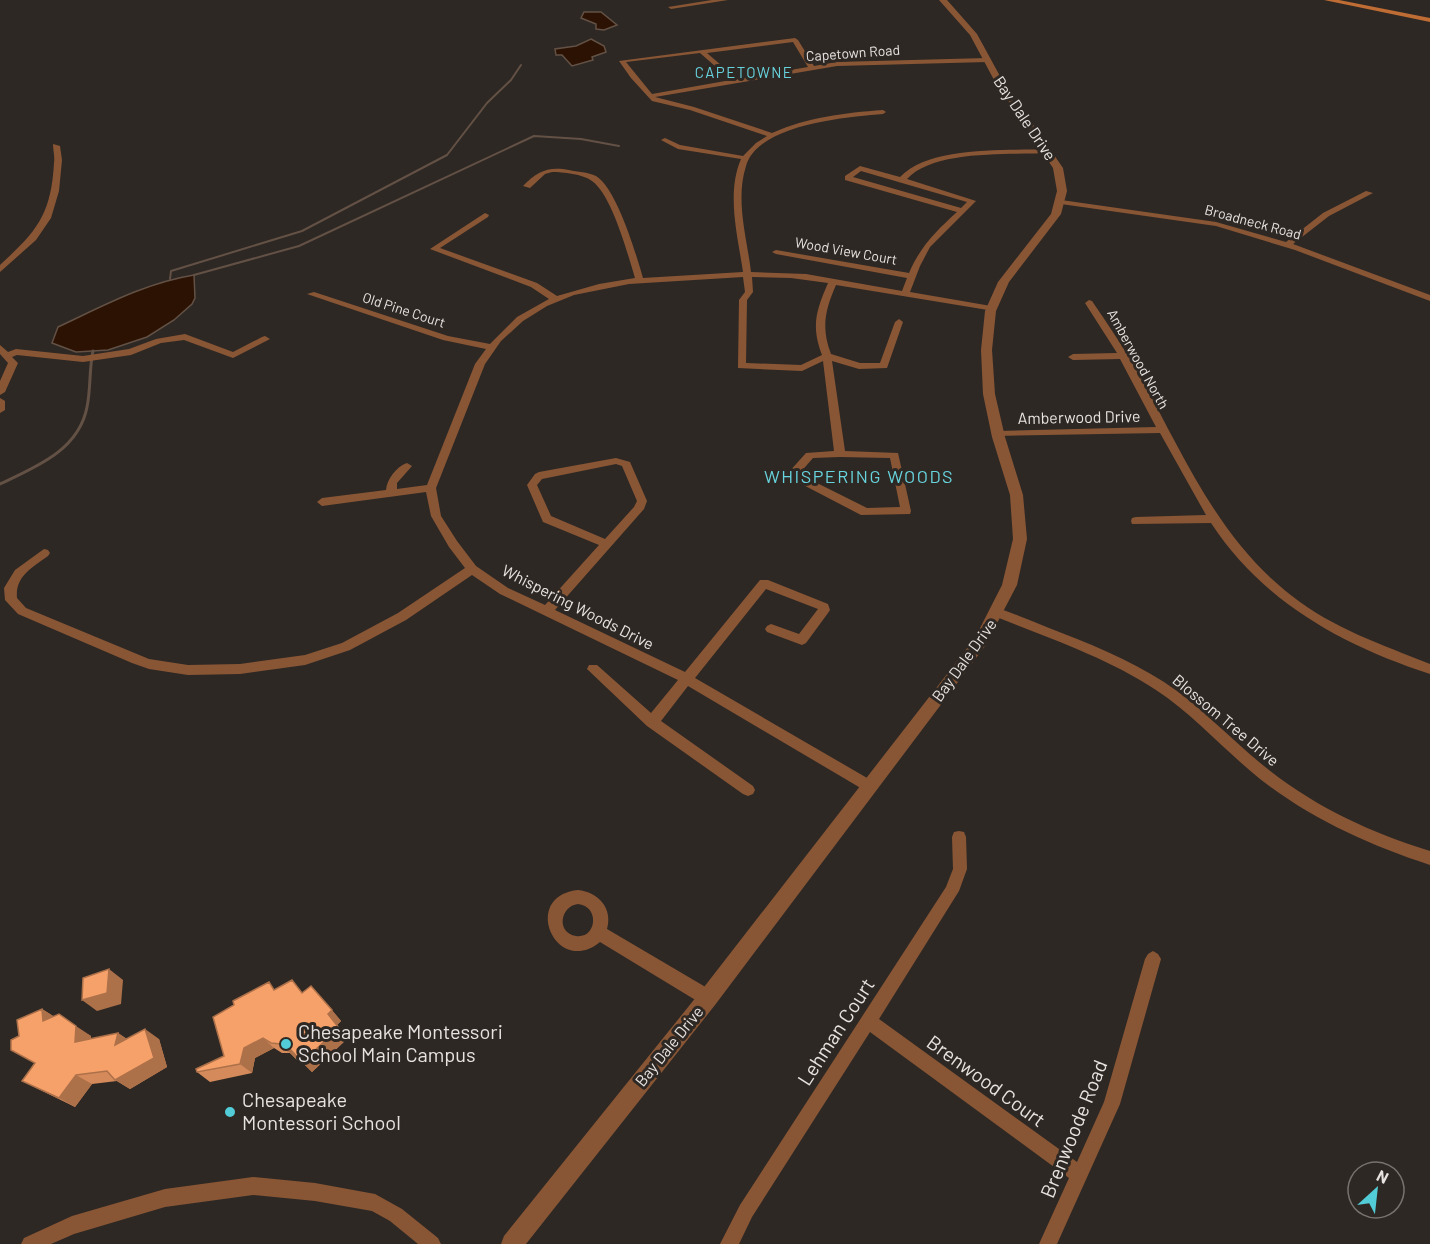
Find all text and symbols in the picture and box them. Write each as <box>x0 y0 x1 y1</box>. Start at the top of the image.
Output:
street label: Capetown Road <box>805 41 901 64</box>
district label: CAPETOWNE <box>695 63 793 81</box>
street label: Bay Dale Drive <box>990 72 1061 164</box>
street label: Broadneck Road <box>1203 200 1303 243</box>
street label: Wood View Court <box>794 233 898 268</box>
street label: Old Pine Court <box>361 288 448 331</box>
street label: Amberwood North <box>1104 306 1173 411</box>
street label: Amberwood Drive <box>1018 406 1140 427</box>
district label: WHISPERING WOODS <box>764 465 954 487</box>
street label: Whispering Woods Drive <box>499 560 657 653</box>
street label: Bay Dale Drive <box>927 615 1000 705</box>
street label: Blossom Tree Drive <box>1169 670 1283 770</box>
street label: Lehman Court <box>792 973 879 1090</box>
street label: Bay Dale Drive <box>631 1002 707 1090</box>
place label: Chesapeake Montessori School Main Campus <box>298 1019 503 1066</box>
street label: Brenwood Court <box>923 1029 1050 1131</box>
marker: Chesapeake Montessori School Main Campus <box>279 1037 293 1051</box>
street label: Brenwoode Road <box>1034 1056 1112 1201</box>
place label: Chesapeake Montessori School <box>242 1087 401 1134</box>
marker: Chesapeake Montessori School <box>223 1105 237 1119</box>
north arrow <box>1346 1160 1406 1220</box>
text: N <box>1374 1165 1392 1187</box>

